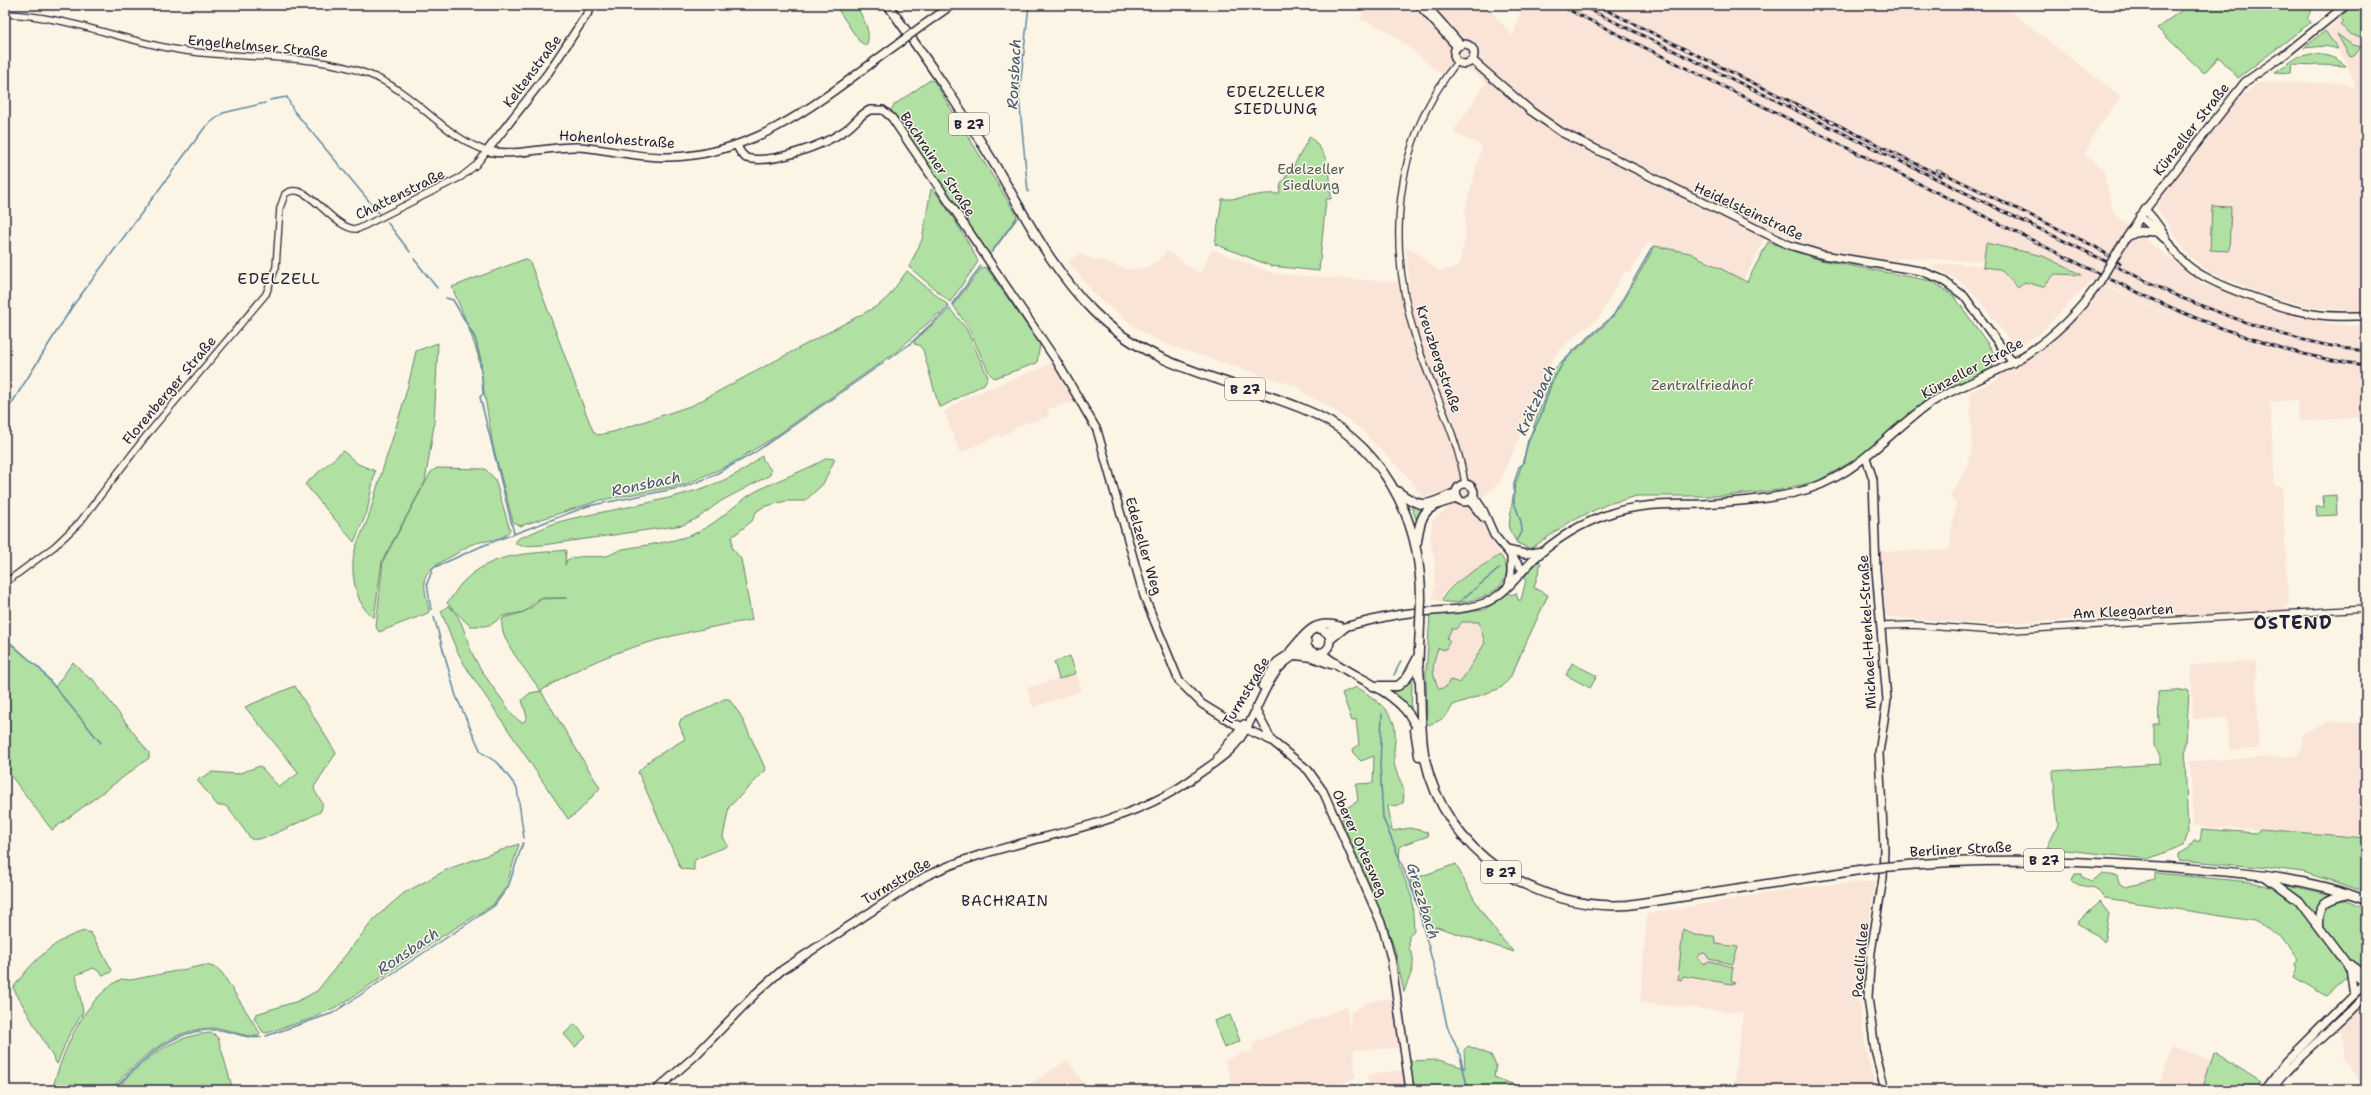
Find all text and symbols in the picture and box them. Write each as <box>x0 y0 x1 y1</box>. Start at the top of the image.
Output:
street label: Engelhelmser Straße <box>187 31 329 61</box>
street label: Keltenstraße <box>499 31 565 111</box>
water label: Ronsbach <box>1002 38 1026 110</box>
street label: Künzeller Straße <box>2149 79 2233 179</box>
district label: EDELZELLER SIEDLUNG <box>1226 82 1326 119</box>
street label: Bachrainer Straße <box>896 108 980 220</box>
road number: B 27 <box>949 113 989 135</box>
street label: Hohenlohestraße <box>558 126 676 152</box>
park label: Edelzeller Siedlung <box>1277 160 1345 194</box>
street label: Chattenstraße <box>352 165 448 223</box>
street label: Heidelsteinstraße <box>1691 178 1807 244</box>
district label: EDELZELL <box>237 268 321 289</box>
street label: Kreuzbergstraße <box>1412 303 1466 415</box>
street label: Florenberger Straße <box>118 332 220 448</box>
street label: Künzeller Straße <box>1918 333 2026 403</box>
water label: Krätzbach <box>1512 361 1560 439</box>
park label: Zentralfriedhof <box>1651 376 1754 394</box>
road number: B 27 <box>1225 378 1265 400</box>
water label: Ronsbach <box>609 467 683 501</box>
street label: Edelzeller Weg <box>1121 495 1167 597</box>
street label: Michael-Henkel-Straße <box>1854 554 1880 710</box>
street label: Am Kleegarten <box>2072 599 2174 623</box>
district label: OSTEND <box>2253 611 2333 635</box>
street label: Turmstraße <box>1218 653 1274 729</box>
street label: Oberer Ortesweg <box>1328 787 1392 899</box>
street label: Berliner Straße <box>1909 837 2013 861</box>
road number: B 27 <box>2024 849 2064 871</box>
street label: Turmstraße <box>858 853 934 909</box>
water label: Grezzbach <box>1402 860 1444 942</box>
road number: B 27 <box>1481 861 1521 883</box>
district label: BACHRAIN <box>961 891 1049 911</box>
street label: Pacelliallee <box>1848 922 1872 998</box>
water label: Ronsbach <box>373 923 443 979</box>

